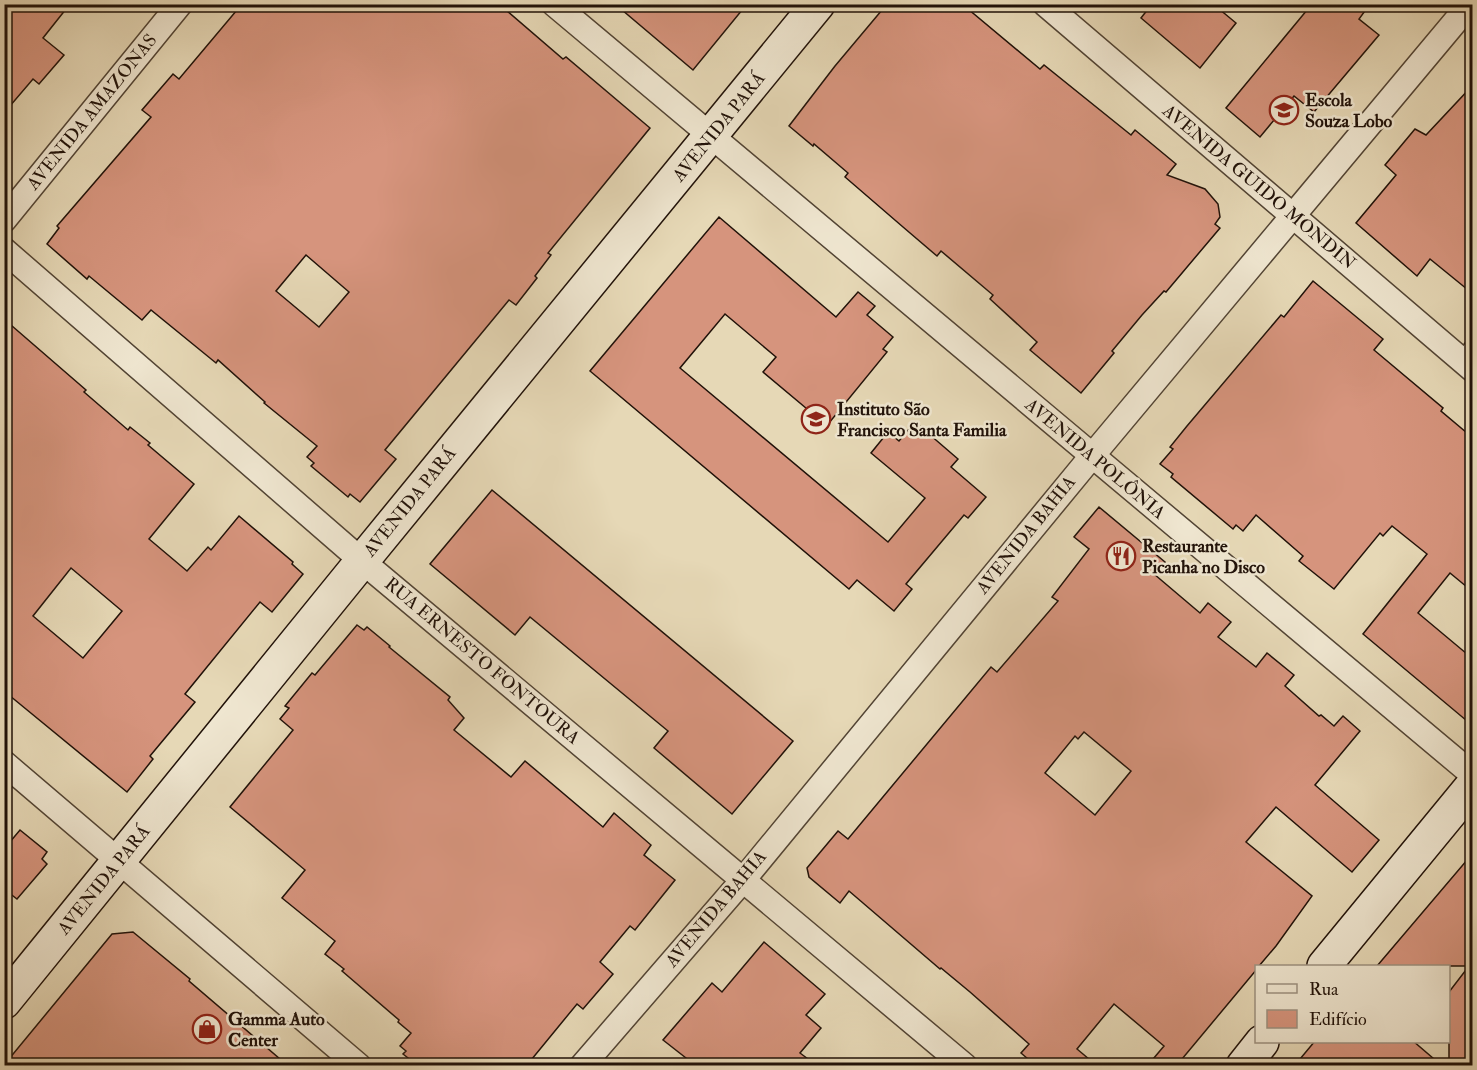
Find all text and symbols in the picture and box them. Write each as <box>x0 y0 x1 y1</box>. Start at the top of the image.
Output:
street label: AVENIDA AMAZONAS <box>21 29 162 196</box>
street label: AVENIDA PARÁ <box>667 67 771 187</box>
place label: Escola Souza Lobo <box>1305 89 1393 133</box>
school or university icon: Escola Souza Lobo <box>1268 94 1300 126</box>
street label: AVENIDA GUIDO MONDIN <box>1157 99 1360 275</box>
street label: AVENIDA POLÔNIA <box>1019 393 1170 525</box>
place label: Instituto São Francisco Santa Familia <box>837 398 1007 442</box>
school or university icon: Instituto São Francisco Santa Familia <box>800 403 832 435</box>
street label: AVENIDA PARÁ <box>358 442 462 562</box>
street label: AVENIDA BAHIA <box>971 471 1081 600</box>
place label: Restaurante Picanha no Disco <box>1142 535 1265 579</box>
restaurant icon: Restaurante Picanha no Disco <box>1105 540 1137 572</box>
street label: RUA ERNESTO FONTOURA <box>380 572 585 750</box>
street label: AVENIDA PARÁ <box>52 820 156 940</box>
street label: AVENIDA BAHIA <box>660 845 772 973</box>
legend <box>1255 965 1450 1043</box>
text: Rua <box>1309 978 1339 1001</box>
place label: Gamma Auto Center <box>228 1008 325 1052</box>
text: Edifício <box>1309 1008 1367 1031</box>
shop icon: Gamma Auto Center <box>191 1013 223 1045</box>

